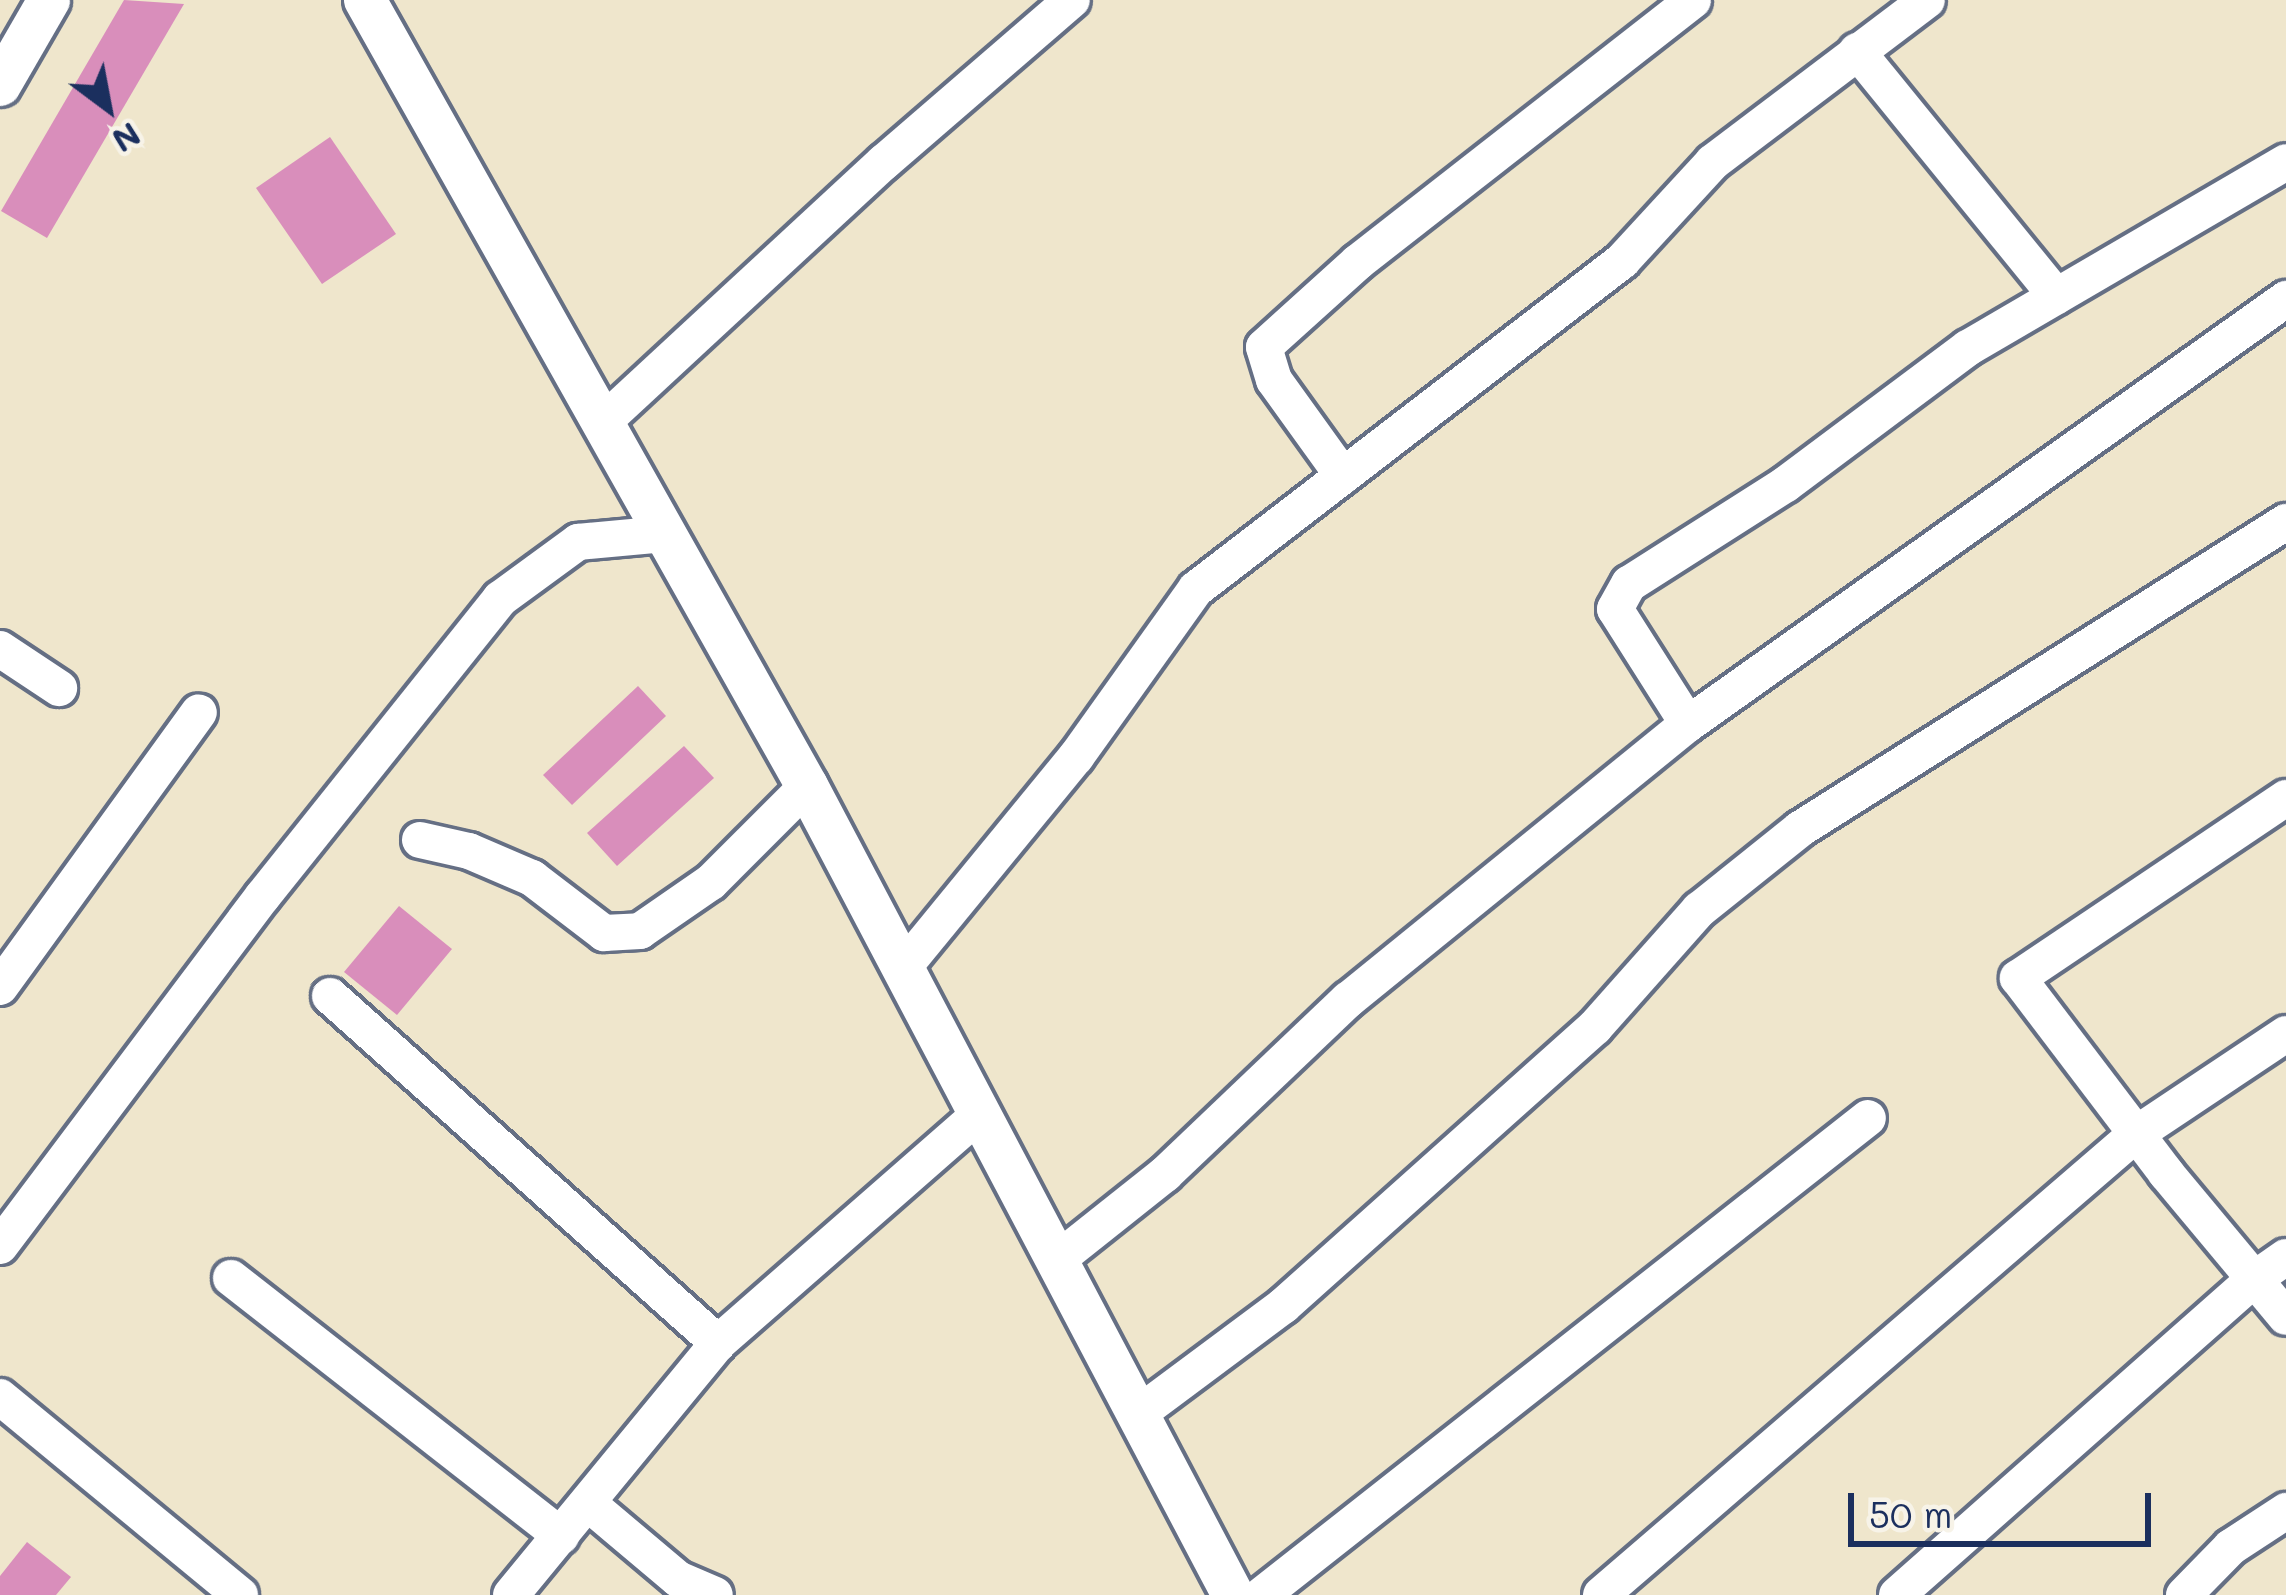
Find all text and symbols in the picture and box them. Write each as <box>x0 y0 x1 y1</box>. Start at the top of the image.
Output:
north arrow <box>48 48 168 168</box>
text: N <box>105 114 149 164</box>
scale bar <box>1854 1469 2157 1543</box>
text: 50 m <box>1869 1490 1952 1537</box>

